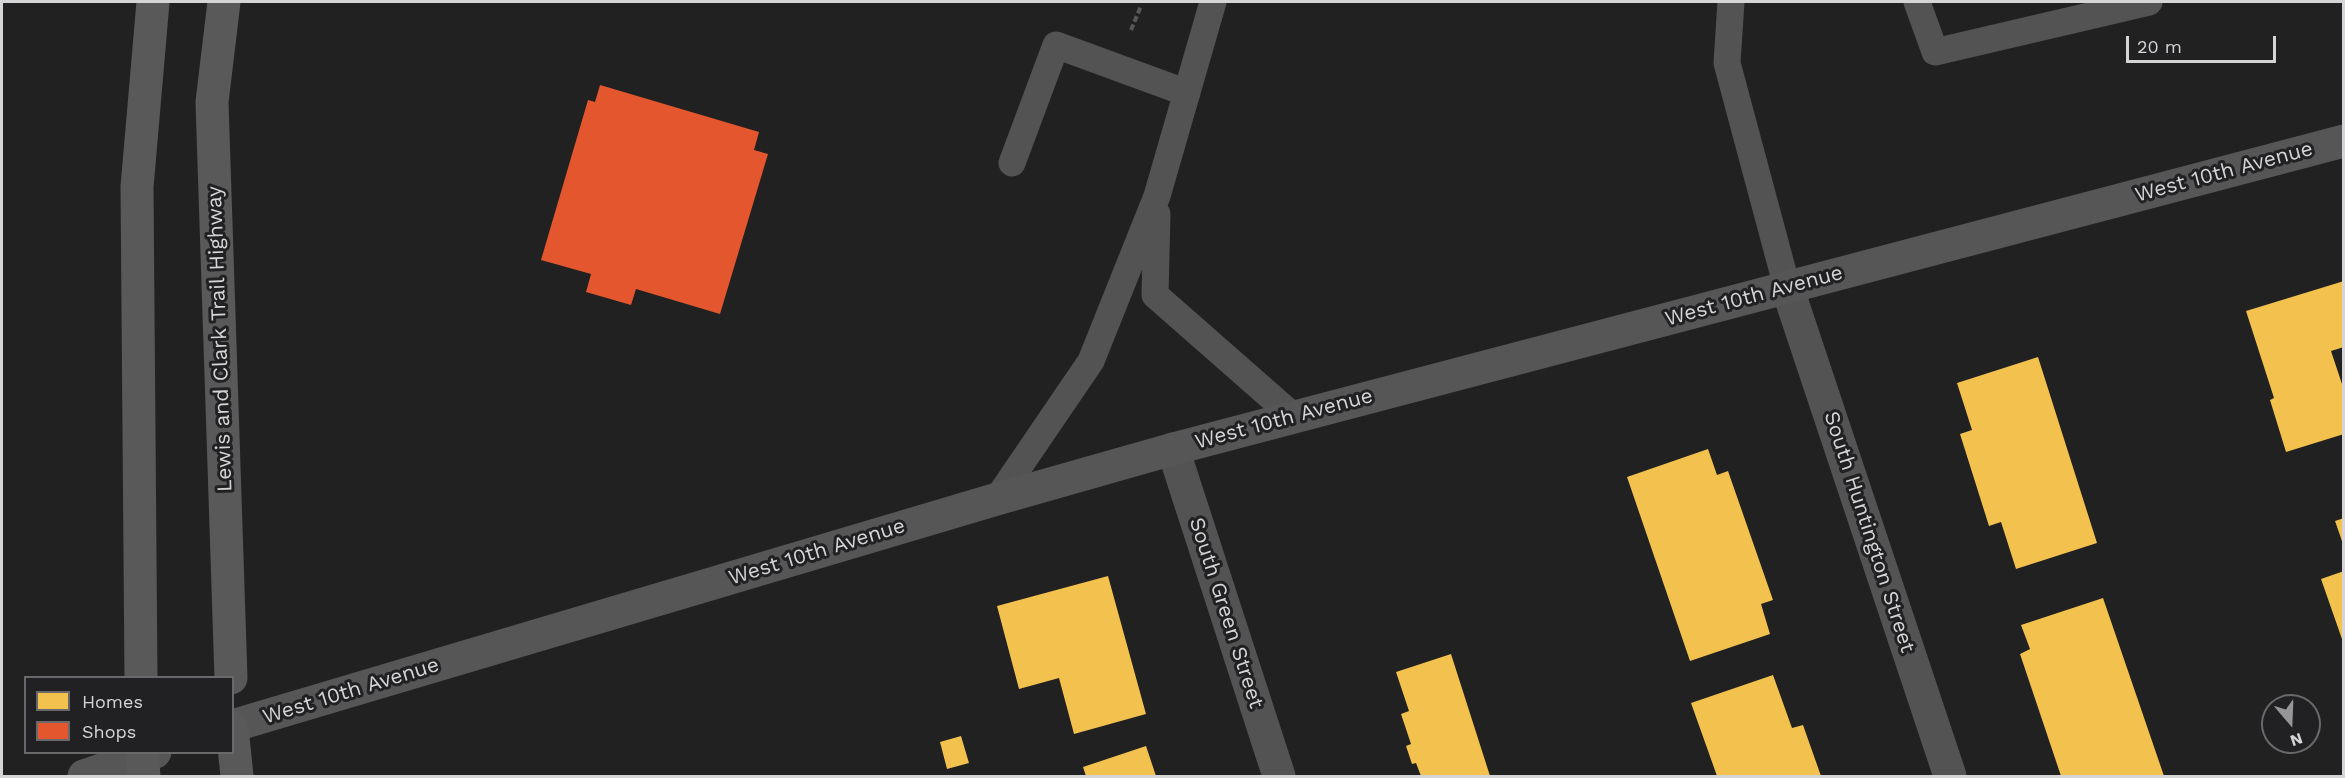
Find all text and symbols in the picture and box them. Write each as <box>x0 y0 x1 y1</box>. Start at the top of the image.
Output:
scale bar <box>2129 24 2279 62</box>
text: 20 m <box>2137 36 2182 57</box>
street label: West 10th Avenue <box>2132 136 2316 208</box>
street label: Lewis and Clark Trail Highway <box>202 186 238 492</box>
street label: West 10th Avenue <box>1662 260 1846 332</box>
street label: West 10th Avenue <box>1192 383 1376 455</box>
street label: South Huntington Street <box>1818 408 1920 656</box>
street label: West 10th Avenue <box>726 513 908 591</box>
street label: South Green Street <box>1183 514 1269 712</box>
street label: West 10th Avenue <box>260 652 442 730</box>
legend <box>24 676 234 754</box>
text: Homes <box>82 691 143 712</box>
north arrow <box>2261 694 2321 754</box>
text: Shops <box>82 721 136 742</box>
text: N <box>2288 729 2305 751</box>

